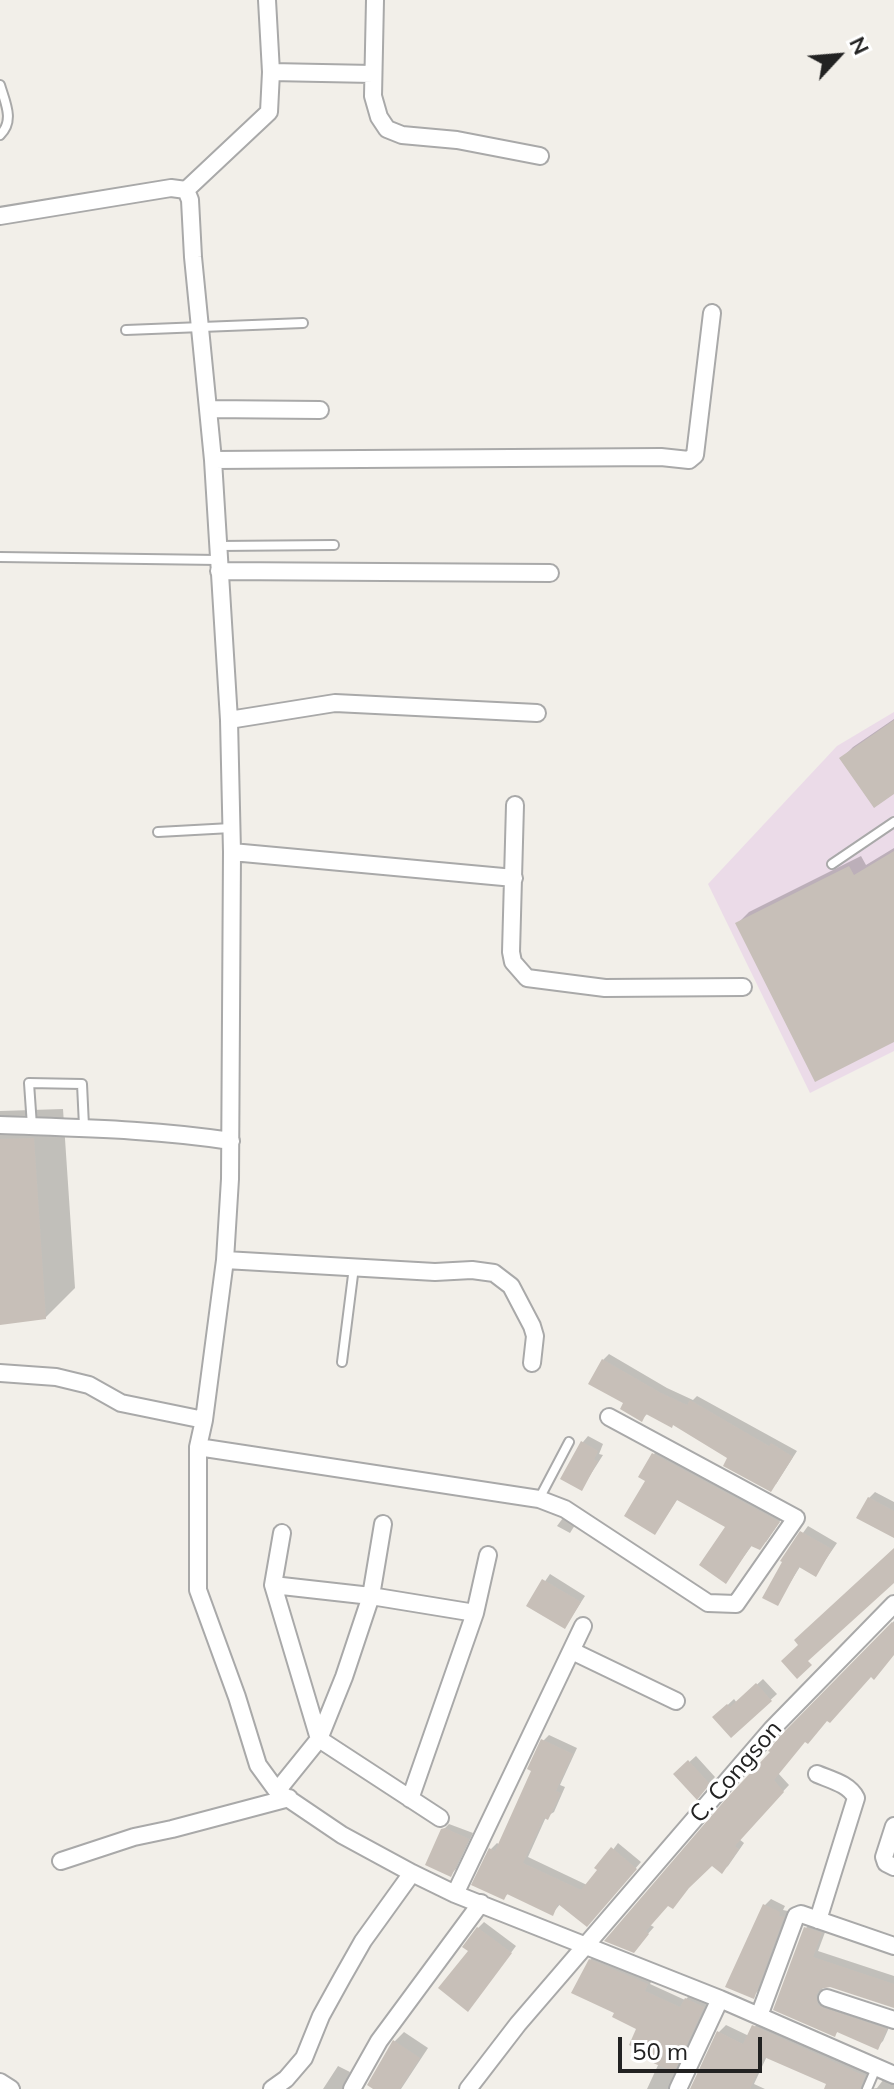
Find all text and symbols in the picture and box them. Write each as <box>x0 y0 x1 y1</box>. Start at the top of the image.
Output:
north arrow <box>798 16 878 96</box>
text: N <box>843 32 876 59</box>
street label: C. Congson <box>684 1715 788 1829</box>
scale bar <box>622 2021 766 2071</box>
text: 50 m <box>632 2036 688 2066</box>

